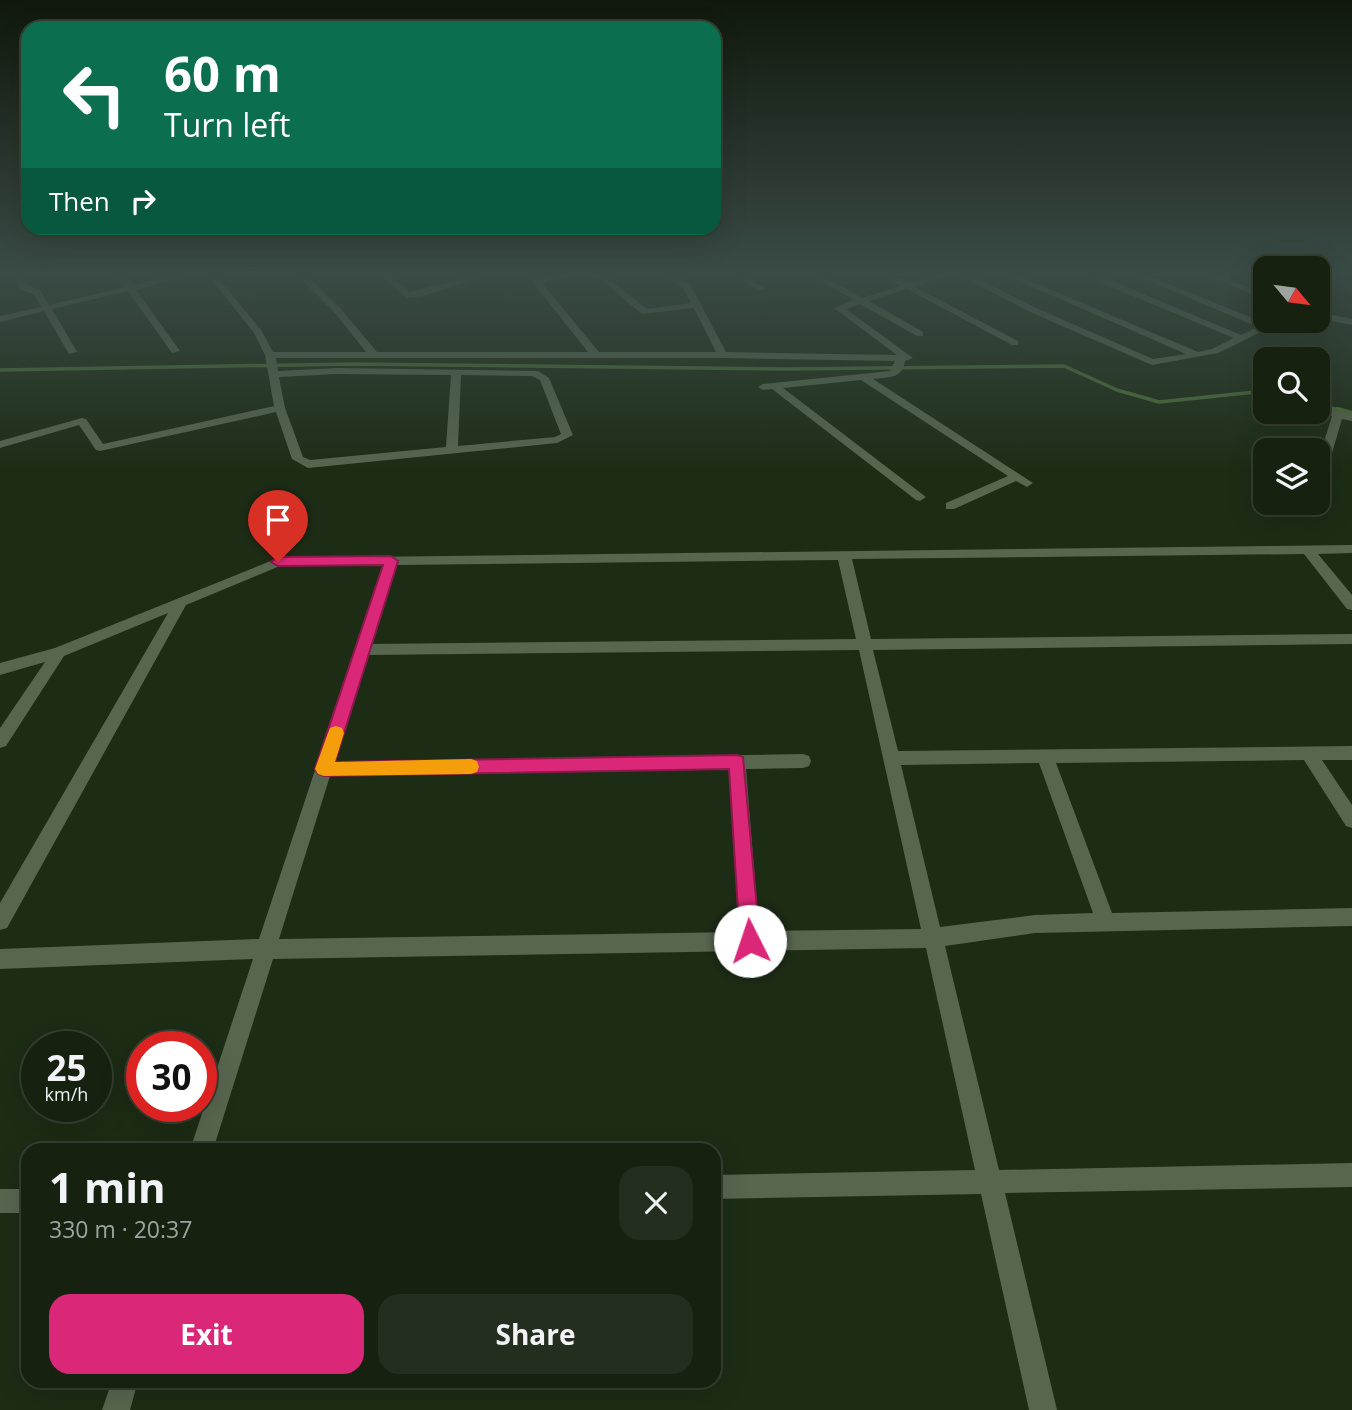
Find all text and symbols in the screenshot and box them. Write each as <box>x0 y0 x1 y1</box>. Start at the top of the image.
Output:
text: 60 m <box>164 40 281 106</box>
icon: left <box>49 49 140 140</box>
text: Turn left <box>164 103 290 146</box>
icon: right <box>124 182 162 220</box>
text: Then <box>49 183 110 219</box>
north arrow <box>1253 256 1330 332</box>
map controls <box>1253 256 1330 515</box>
button: search <box>1253 347 1330 424</box>
button: layers <box>1253 438 1330 515</box>
pin <box>248 490 308 562</box>
icon: arrive <box>259 501 297 539</box>
position arrow <box>713 904 787 978</box>
speed limit sign: 30 <box>126 1031 217 1122</box>
text: 25 <box>46 1044 87 1091</box>
text: km/h <box>45 1082 88 1106</box>
text: 1 min <box>49 1158 166 1215</box>
button: close <box>619 1166 693 1240</box>
text: 330 m · 20:37 <box>49 1213 192 1245</box>
button: Exit <box>49 1294 364 1374</box>
button: Share <box>378 1294 693 1374</box>

